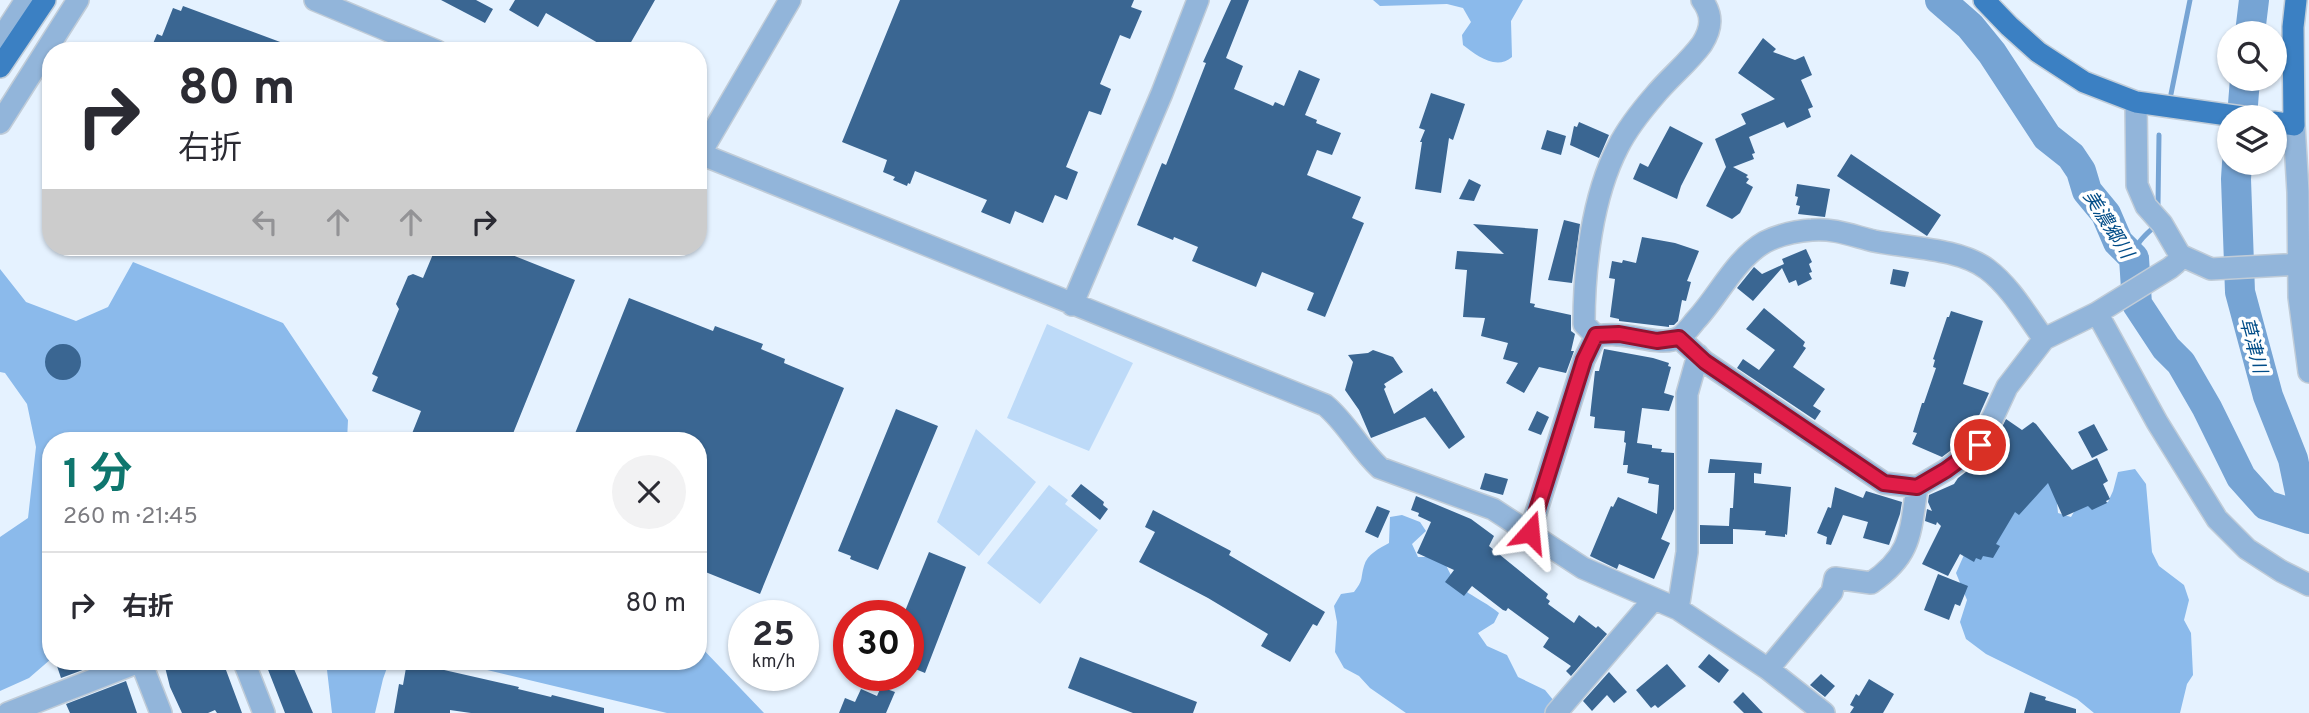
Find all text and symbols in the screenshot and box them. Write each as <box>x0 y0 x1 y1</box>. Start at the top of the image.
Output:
map controls <box>2217 21 2287 175</box>
button: search <box>2217 21 2287 91</box>
text: 80 m <box>178 60 295 122</box>
icon: right <box>63 70 154 161</box>
button: layers <box>2217 105 2287 175</box>
text: 右折 <box>178 130 242 170</box>
water label: 美濃郷川 <box>2077 186 2139 265</box>
icon: left <box>246 203 284 241</box>
icon: ahead <box>319 203 357 241</box>
icon: ahead <box>392 203 430 241</box>
icon: right <box>465 203 503 241</box>
water label: 草津川 <box>2233 315 2272 378</box>
pin <box>1950 415 2010 475</box>
icon: arrive <box>1961 426 1999 464</box>
text: 1 分 <box>63 450 132 503</box>
button: close <box>612 455 686 529</box>
position arrow <box>1493 495 1567 569</box>
text: 260 m · 21:45 <box>63 503 198 532</box>
icon: right <box>63 586 101 624</box>
text: 80 m <box>626 588 686 621</box>
text: 右折 <box>122 592 174 625</box>
speed limit sign: 30 <box>833 600 924 691</box>
text: 25 <box>752 614 795 658</box>
text: km/h <box>752 651 795 674</box>

